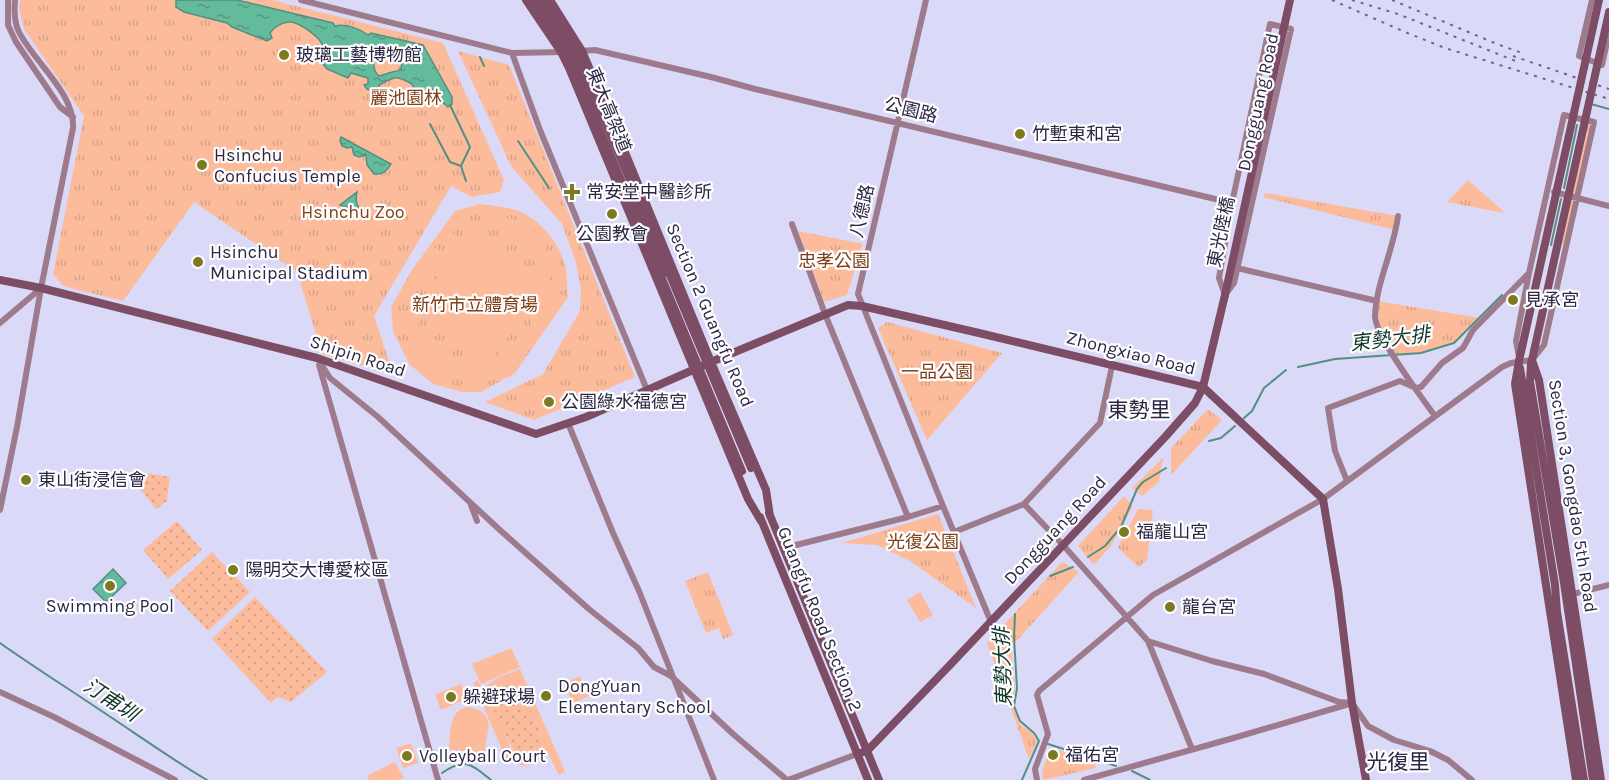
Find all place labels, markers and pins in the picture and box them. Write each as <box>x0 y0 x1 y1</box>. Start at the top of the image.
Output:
place label: 玻璃工藝博物館 <box>296 44 422 66</box>
marker: 玻璃工藝博物館 <box>277 48 291 62</box>
place label: 竹塹東和宮 <box>1032 123 1122 145</box>
marker: 竹塹東和宮 <box>1013 127 1027 141</box>
place label: Hsinchu Confucius Temple <box>214 144 361 187</box>
marker: Hsinchu Confucius Temple <box>195 158 209 172</box>
place label: 常安堂中醫診所 <box>586 181 712 203</box>
marker: 常安堂中醫診所 <box>563 183 581 201</box>
marker: 公園教會 <box>605 207 619 221</box>
place label: 公園教會 <box>576 223 648 245</box>
place label: Hsinchu Municipal Stadium <box>210 241 368 284</box>
marker: Hsinchu Municipal Stadium <box>191 255 205 269</box>
place label: 見承宮 <box>1525 289 1579 311</box>
marker: 見承宮 <box>1506 293 1520 307</box>
place label: 公園綠水福德宮 <box>561 391 687 413</box>
marker: 公園綠水福德宮 <box>542 395 556 409</box>
place label: 東山街浸信會 <box>38 469 146 491</box>
marker: 東山街浸信會 <box>19 473 33 487</box>
place label: 福龍山宮 <box>1136 521 1208 543</box>
marker: 福龍山宮 <box>1117 525 1131 539</box>
place label: 陽明交大博愛校區 <box>245 559 389 581</box>
marker: 陽明交大博愛校區 <box>226 563 240 577</box>
marker: Swimming Pool <box>103 579 117 593</box>
place label: Swimming Pool <box>46 595 174 617</box>
place label: 龍台宮 <box>1182 596 1236 618</box>
marker: 龍台宮 <box>1163 600 1177 614</box>
place label: DongYuan Elementary School <box>558 675 711 718</box>
place label: 躲避球場 <box>463 686 535 708</box>
marker: DongYuan Elementary School <box>539 689 553 703</box>
marker: 躲避球場 <box>444 690 458 704</box>
place label: 福佑宮 <box>1065 744 1119 766</box>
place label: Volleyball Court <box>419 745 546 767</box>
marker: 福佑宮 <box>1046 748 1060 762</box>
marker: Volleyball Court <box>400 749 414 763</box>

